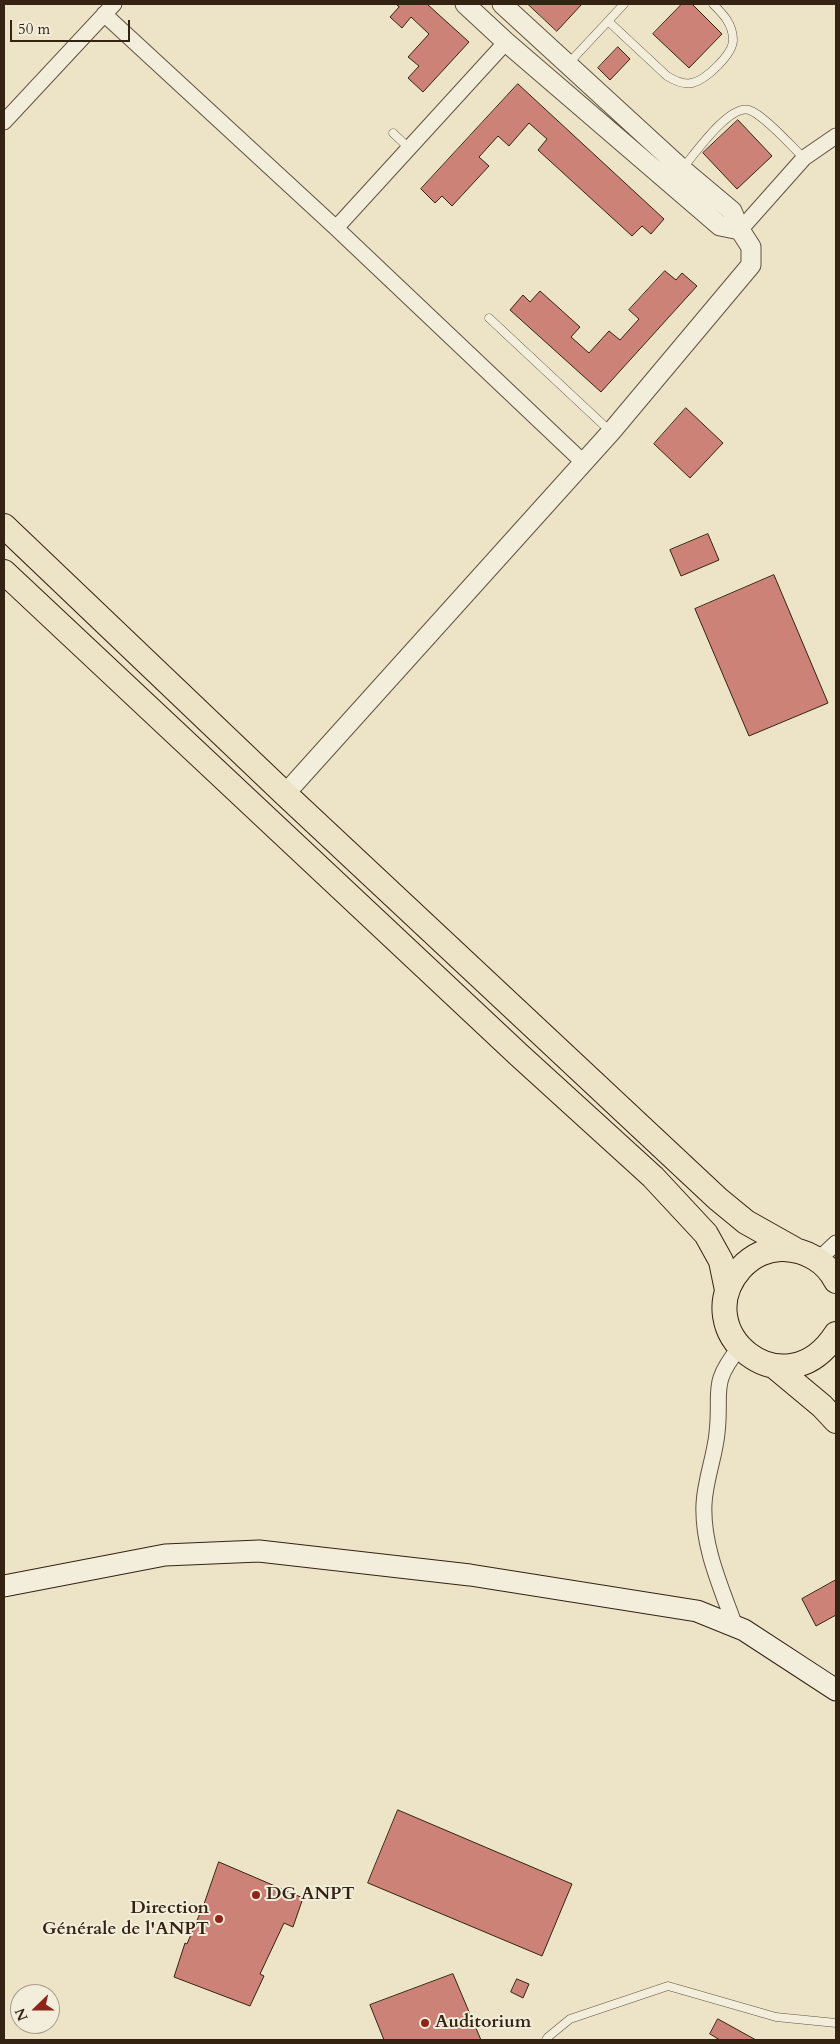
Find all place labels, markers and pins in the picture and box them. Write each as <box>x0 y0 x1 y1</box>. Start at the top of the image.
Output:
place label: DG ANPT <box>266 1884 355 1906</box>
marker: DG ANPT <box>250 1889 262 1901</box>
place label: Direction Générale de l'ANPT <box>42 1898 209 1940</box>
marker: Direction Générale de l'ANPT <box>213 1913 225 1925</box>
place label: Auditorium <box>435 2012 531 2034</box>
marker: Auditorium <box>419 2017 431 2029</box>

